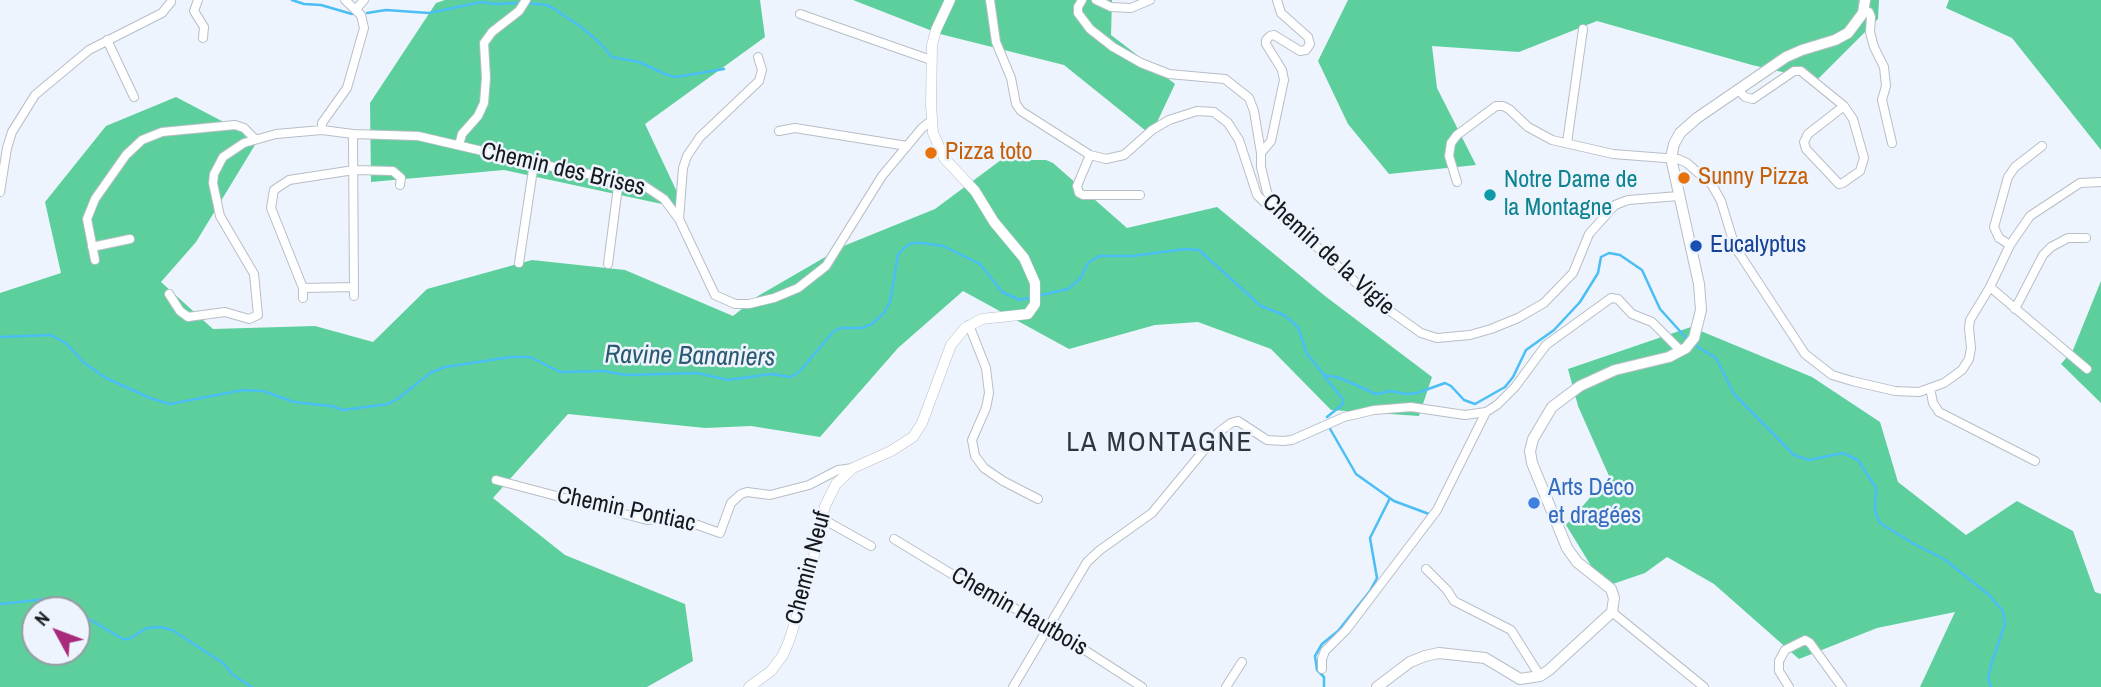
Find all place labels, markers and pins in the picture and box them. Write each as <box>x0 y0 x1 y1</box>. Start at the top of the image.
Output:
place label: Pizza toto <box>945 139 1033 167</box>
marker: Pizza toto <box>923 145 939 161</box>
place label: Sunny Pizza <box>1698 164 1808 192</box>
place label: Notre Dame de la Montagne <box>1504 167 1637 223</box>
marker: Sunny Pizza <box>1676 170 1692 186</box>
marker: Notre Dame de la Montagne <box>1482 187 1498 203</box>
place label: Eucalyptus <box>1710 232 1806 260</box>
marker: Eucalyptus <box>1688 238 1704 254</box>
place label: Arts Déco et dragées <box>1548 475 1641 531</box>
marker: Arts Déco et dragées <box>1526 495 1542 511</box>

